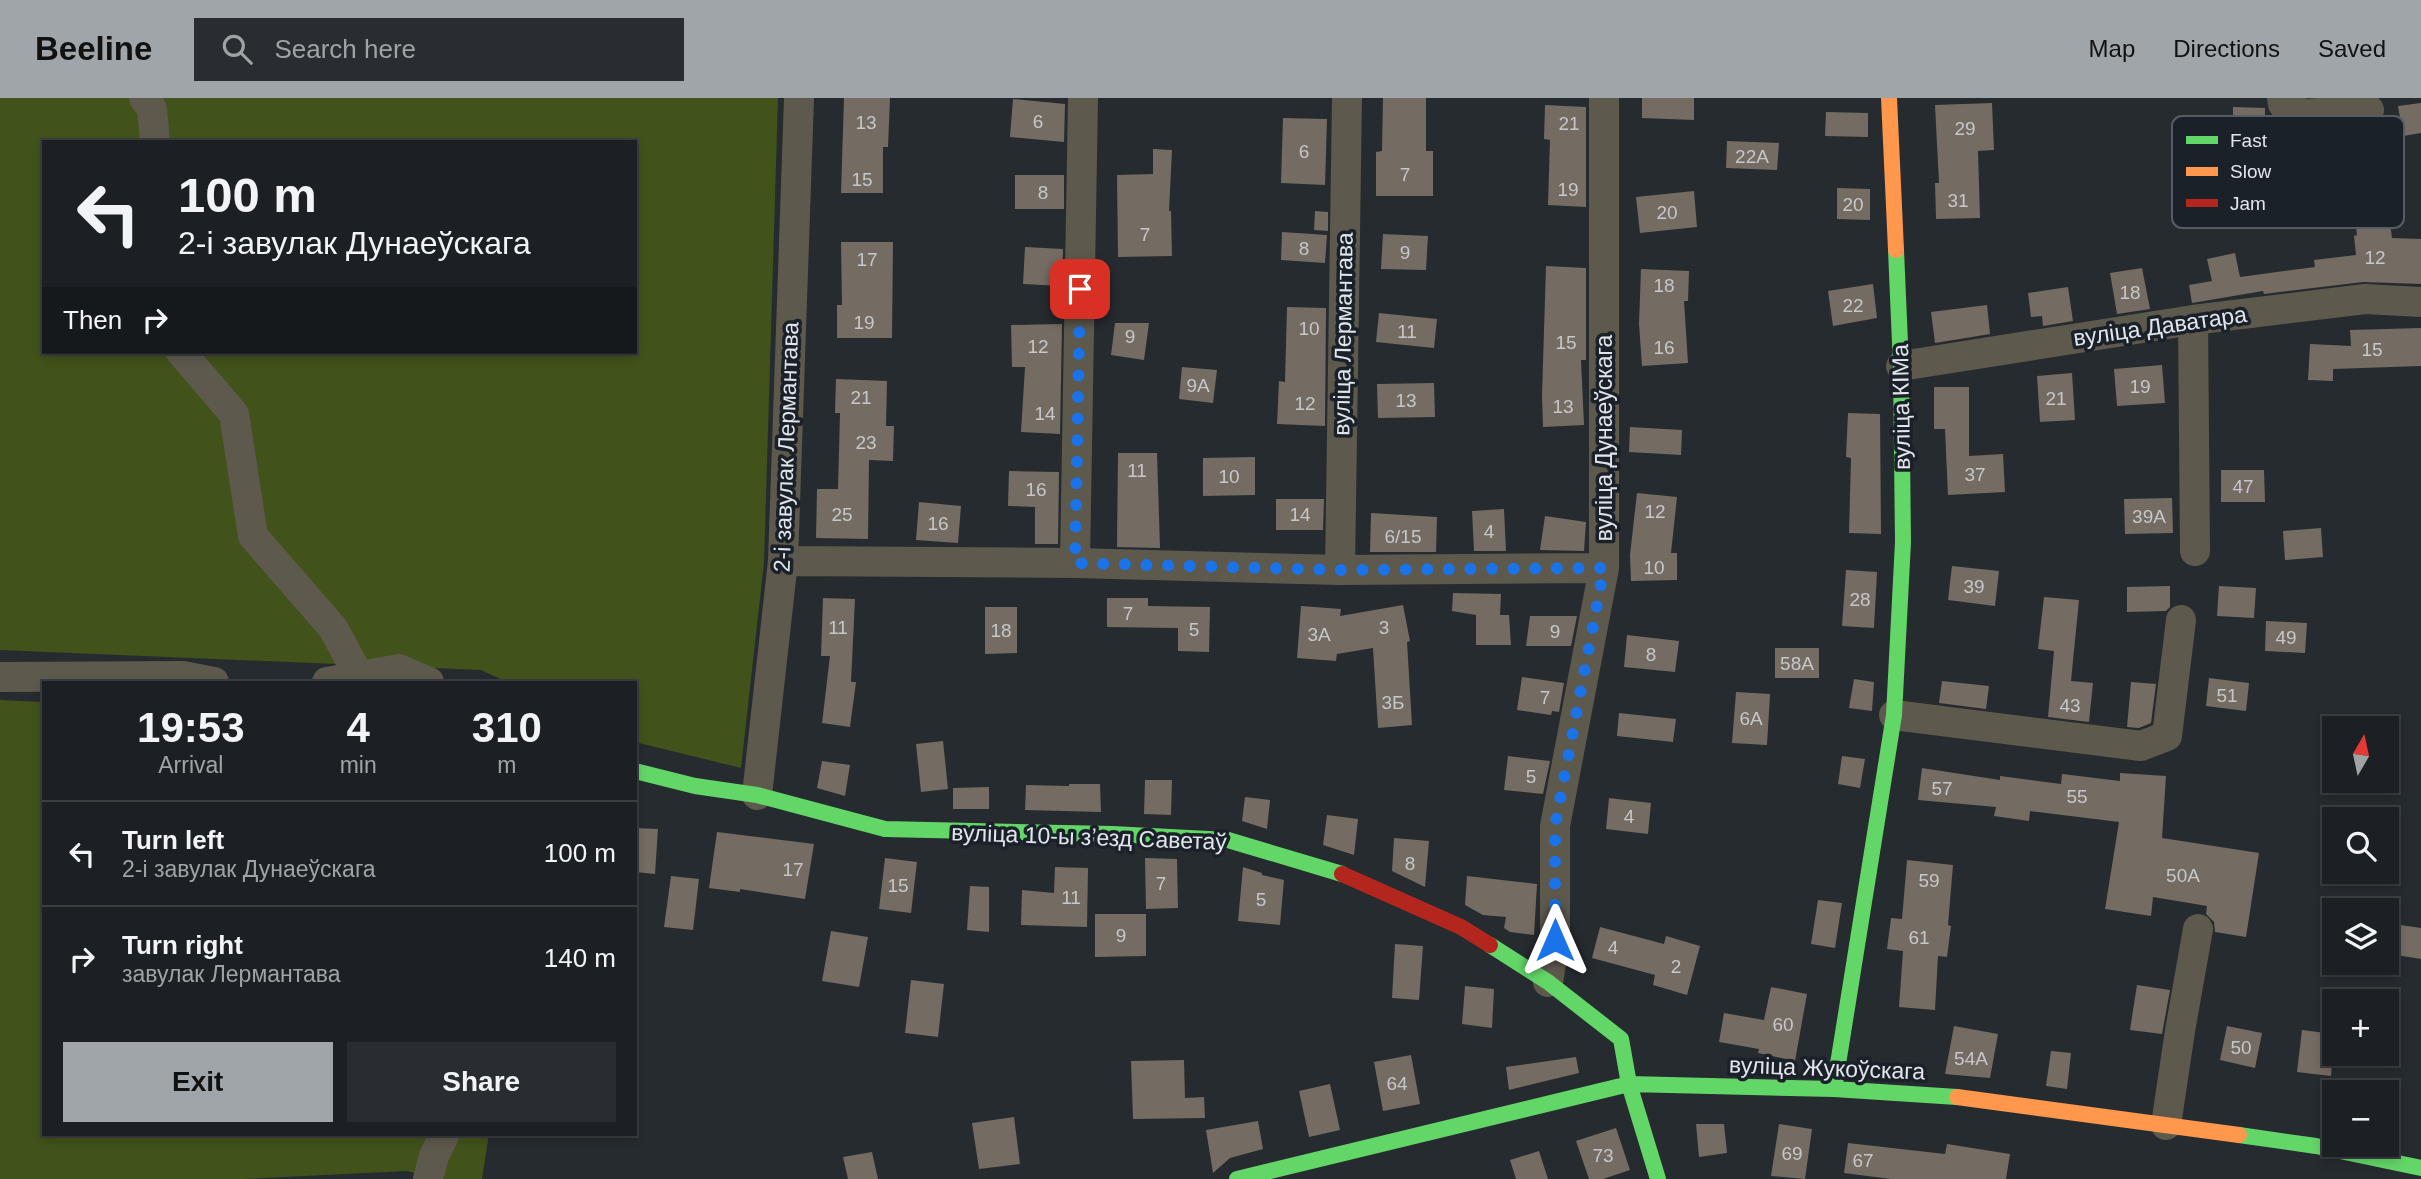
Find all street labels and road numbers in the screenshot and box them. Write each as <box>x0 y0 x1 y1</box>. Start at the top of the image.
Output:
street label: вуліца Лермантава <box>1328 232 1358 436</box>
street label: вуліца Даватара <box>2072 301 2249 351</box>
street label: 2-і завулак Лермантава <box>769 321 803 573</box>
street label: вуліца Дунаеўскага <box>1591 335 1617 541</box>
street label: вуліца КІМа <box>1887 344 1915 470</box>
street label: вуліца 10-ы зʼезд Саветаў <box>951 819 1228 855</box>
street label: вуліца Жукоўскага <box>1728 1052 1926 1084</box>

